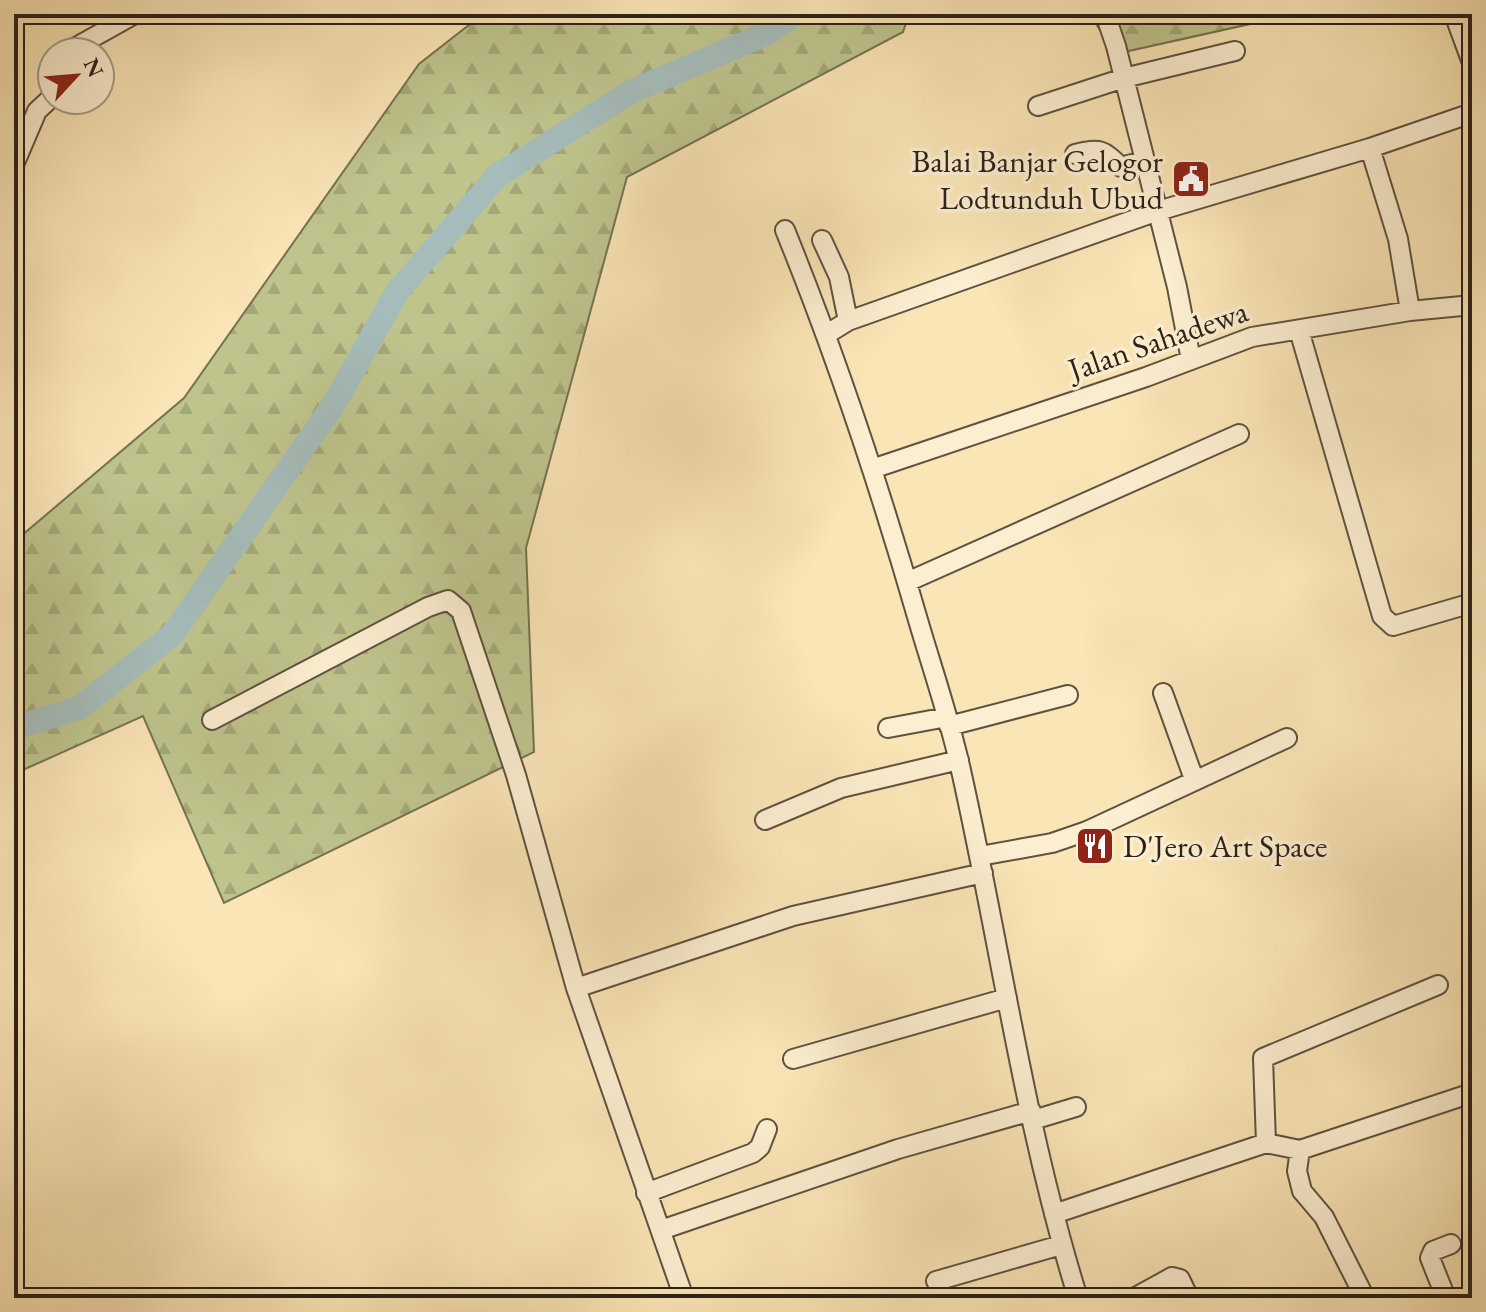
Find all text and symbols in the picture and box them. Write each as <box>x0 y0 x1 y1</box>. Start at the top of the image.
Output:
north arrow <box>36 36 116 116</box>
text: N <box>77 53 111 82</box>
place label: Balai Banjar Gelogor Lodtunduh Ubud <box>911 140 1164 219</box>
public building icon: Balai Banjar Gelogor Lodtunduh Ubud <box>1170 158 1212 200</box>
street label: Jalan Sahadewa <box>1060 290 1254 391</box>
restaurant icon: D'Jero Art Space <box>1074 825 1116 867</box>
place label: D'Jero Art Space <box>1123 825 1328 867</box>

